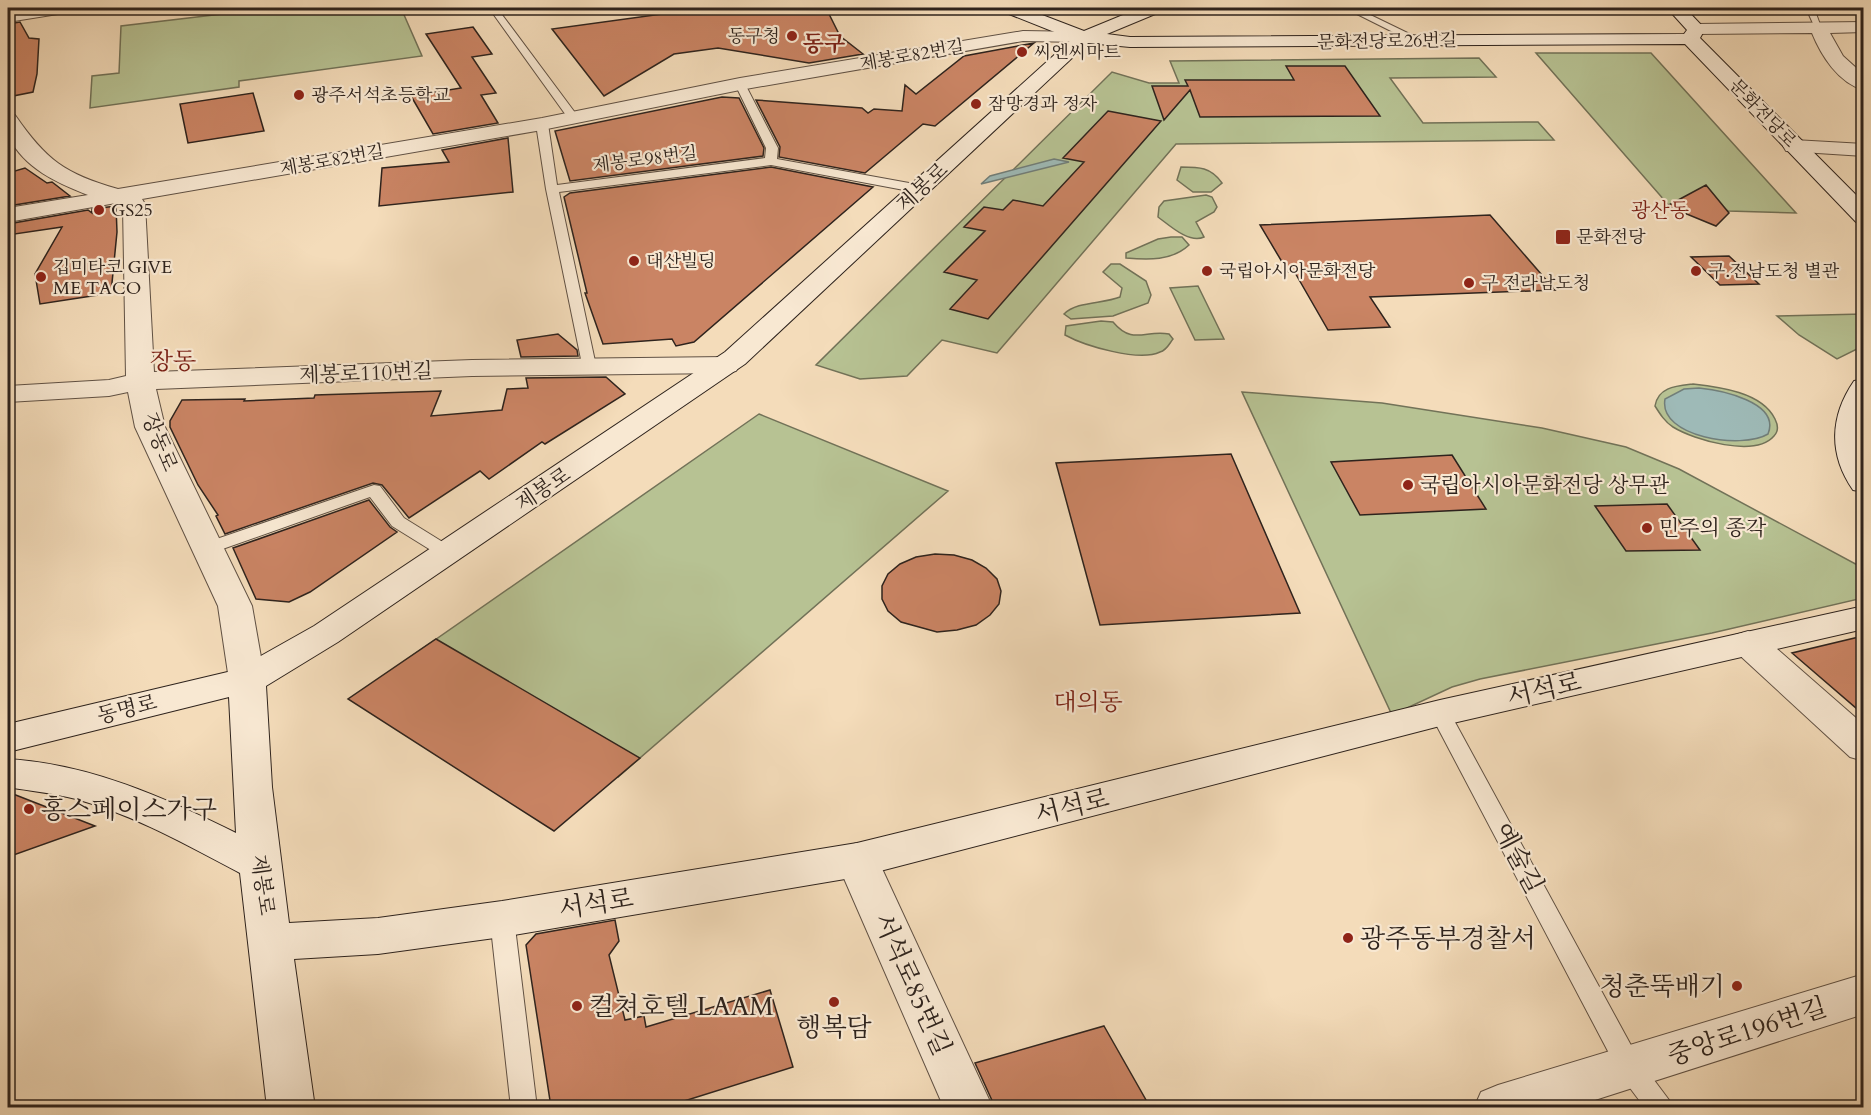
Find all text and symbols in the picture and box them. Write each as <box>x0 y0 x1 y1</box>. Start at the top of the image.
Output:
place label: 동구청 <box>728 24 780 49</box>
street label: 문화전당로26번길 <box>1317 28 1457 55</box>
marker: 동구청 <box>785 29 799 43</box>
district label: 동구 <box>803 29 845 59</box>
street label: 제봉로82번길 <box>858 34 966 77</box>
place label: 씨엔씨마트 <box>1034 40 1122 65</box>
marker: 씨엔씨마트 <box>1015 45 1029 59</box>
street label: 문화전당로 <box>1723 73 1802 153</box>
place label: 광주서석초등학교 <box>311 83 451 108</box>
marker: 광주서석초등학교 <box>292 88 306 102</box>
place label: 잠망경과 정자 <box>988 92 1098 117</box>
marker: 잠망경과 정자 <box>969 97 983 111</box>
street label: 제봉로82번길 <box>278 139 386 182</box>
street label: 제봉로98번길 <box>591 141 699 178</box>
street label: 제봉로 <box>890 156 954 219</box>
district label: 광산동 <box>1631 197 1689 224</box>
place label: GS25 <box>111 198 153 223</box>
marker: GS25 <box>92 203 106 217</box>
place label: 문화전당 <box>1576 225 1646 250</box>
marker: 문화전당 <box>1554 228 1572 246</box>
place label: 대산빌딩 <box>646 249 716 274</box>
marker: 대산빌딩 <box>627 254 641 268</box>
place label: 깁미타코 GIVE ME TACO <box>53 255 172 301</box>
place label: 국립아시아문화전당 <box>1219 259 1376 284</box>
place label: 구.전남도청 별관 <box>1708 259 1840 284</box>
marker: 국립아시아문화전당 <box>1200 264 1214 278</box>
marker: 구.전남도청 별관 <box>1689 264 1703 278</box>
marker: 깁미타코 GIVE ME TACO <box>34 270 48 284</box>
place label: 구 전라남도청 <box>1481 271 1590 296</box>
marker: 구 전라남도청 <box>1462 276 1476 290</box>
district label: 장동 <box>150 345 196 378</box>
street label: 제봉로110번길 <box>299 357 433 390</box>
street label: 장동로 <box>135 409 184 476</box>
street label: 제봉로 <box>510 460 577 518</box>
place label: 국립아시아문화전당 상무관 <box>1420 471 1670 500</box>
marker: 국립아시아문화전당 상무관 <box>1401 478 1415 492</box>
place label: 민주의 종각 <box>1659 514 1767 543</box>
marker: 민주의 종각 <box>1640 521 1654 535</box>
street label: 서석로 <box>1503 664 1585 715</box>
district label: 대의동 <box>1053 686 1123 719</box>
street label: 동명로 <box>94 688 160 731</box>
street label: 서석로 <box>1031 780 1113 833</box>
place label: 홍스페이스가구 <box>41 792 217 827</box>
marker: 홍스페이스가구 <box>22 802 36 816</box>
street label: 예술길 <box>1485 817 1552 900</box>
street label: 제봉로 <box>244 853 281 917</box>
street label: 서석로 <box>556 880 636 927</box>
street label: 서석로85번길 <box>866 908 959 1061</box>
place label: 광주동부경찰서 <box>1360 921 1536 956</box>
marker: 광주동부경찰서 <box>1341 931 1355 945</box>
place label: 청춘뚝배기 <box>1599 969 1725 1004</box>
marker: 청춘뚝배기 <box>1730 979 1744 993</box>
place label: 컬쳐호텔 LAAM <box>589 989 774 1024</box>
street label: 중앙로196번길 <box>1663 989 1831 1074</box>
marker: 행복담 <box>827 995 841 1009</box>
marker: 컬쳐호텔 LAAM <box>570 999 584 1013</box>
place label: 행복담 <box>796 1010 872 1045</box>

